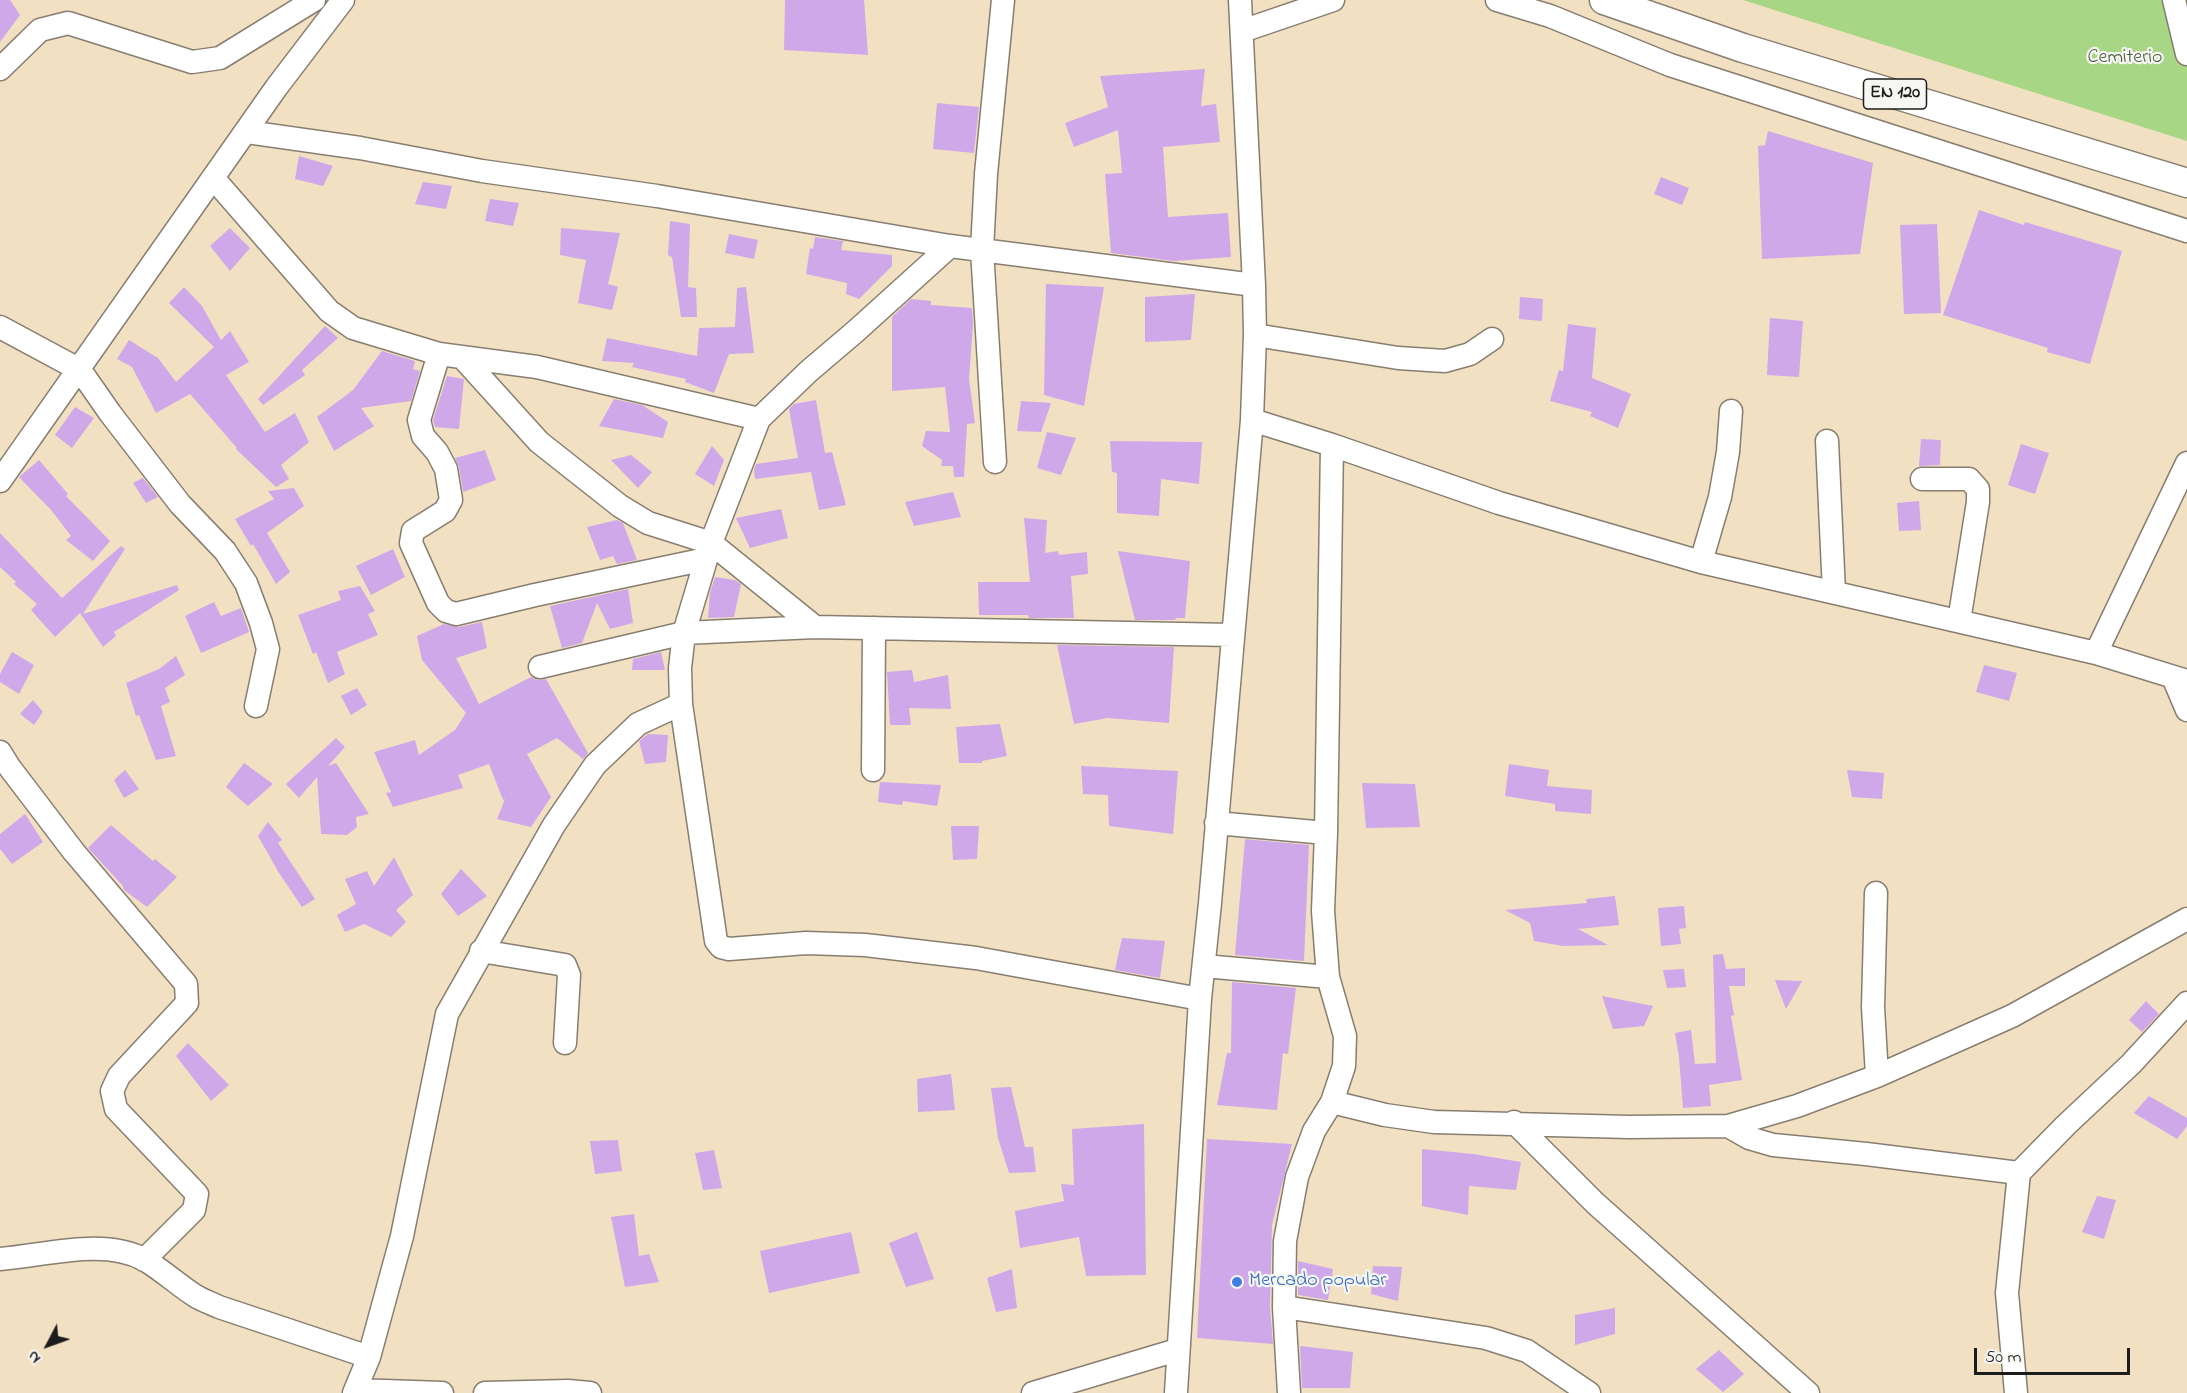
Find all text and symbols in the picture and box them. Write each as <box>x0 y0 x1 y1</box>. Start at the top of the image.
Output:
park label: Cemiterio <box>2088 47 2162 71</box>
road number: EN 120 <box>1864 79 1926 109</box>
place label: Mercado popular <box>1249 1270 1387 1294</box>
marker: Mercado popular <box>1230 1275 1244 1289</box>
north arrow <box>18 1315 78 1375</box>
scale bar <box>1977 1336 2133 1374</box>
text: N <box>22 1345 47 1369</box>
text: 50 m <box>1985 1345 2022 1371</box>

